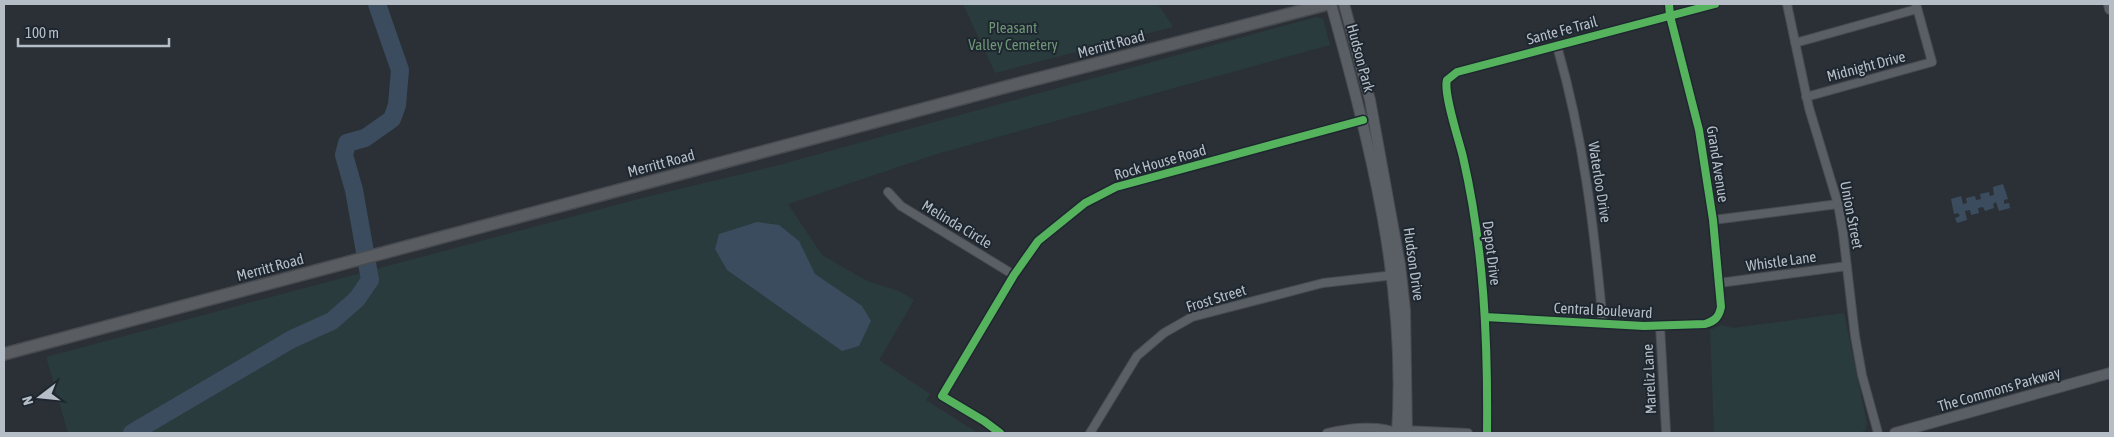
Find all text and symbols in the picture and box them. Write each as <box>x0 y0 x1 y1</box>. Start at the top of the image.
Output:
street label: Sante Fe Trail <box>1525 12 1599 48</box>
scale bar <box>18 15 169 47</box>
park label: Pleasant Valley Cemetery <box>968 19 1058 53</box>
street label: Hudson Park <box>1344 22 1378 94</box>
text: 100 m <box>25 24 59 41</box>
street label: Merritt Road <box>1076 27 1146 61</box>
street label: Midnight Drive <box>1825 47 1907 85</box>
street label: Grand Avenue <box>1704 125 1732 204</box>
street label: Waterloo Drive <box>1585 140 1615 224</box>
street label: Rock House Road <box>1112 141 1208 183</box>
street label: Merritt Road <box>626 146 696 180</box>
street label: Union Street <box>1837 180 1867 250</box>
street label: Melinda Circle <box>919 196 995 252</box>
street label: Depot Drive <box>1480 220 1504 286</box>
street label: Hudson Drive <box>1400 226 1428 302</box>
street label: Whistle Lane <box>1745 248 1817 274</box>
street label: Merritt Road <box>235 250 305 284</box>
street label: Frost Street <box>1184 281 1248 315</box>
street label: Central Boulevard <box>1553 299 1653 321</box>
street label: Mareliz Lane <box>1639 343 1659 414</box>
street label: The Commons Parkway <box>1936 363 2062 415</box>
north arrow <box>15 372 65 422</box>
text: N <box>19 394 36 407</box>

